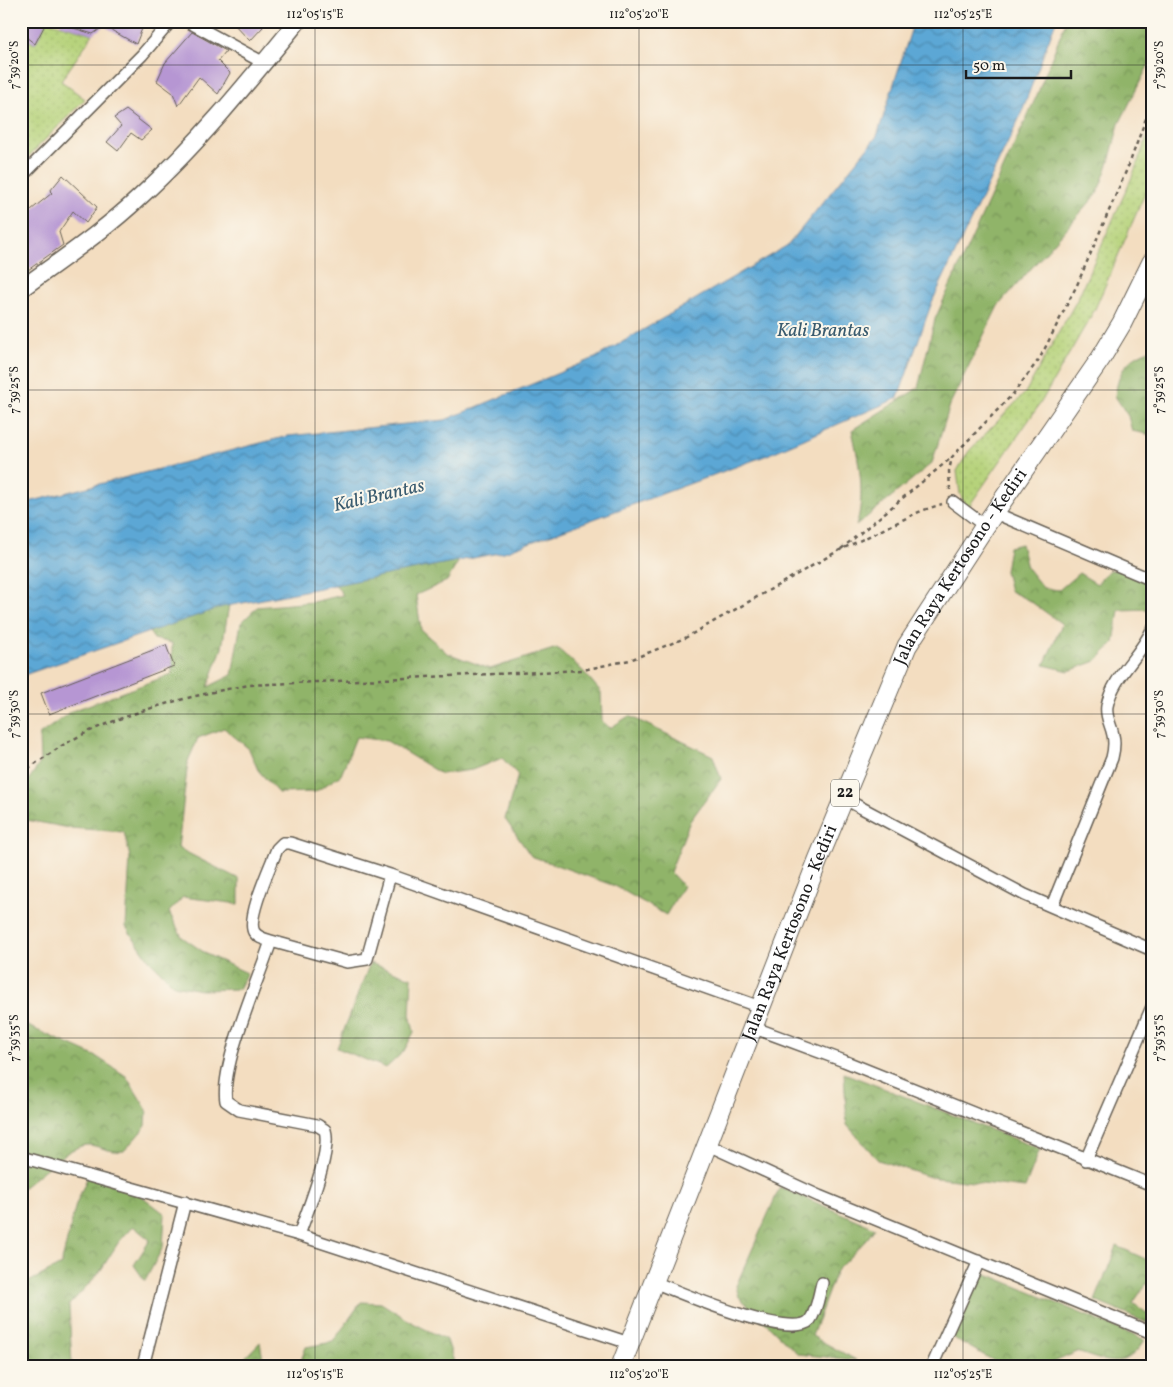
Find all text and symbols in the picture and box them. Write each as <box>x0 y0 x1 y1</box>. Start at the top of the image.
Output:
text: 112°05'15"E <box>287 7 343 23</box>
text: 112°05'20"E <box>609 7 669 23</box>
text: 112°05'25"E <box>934 7 992 23</box>
text: 7°39'20"S <box>7 41 23 89</box>
text: 7°39'20"S <box>1152 41 1168 89</box>
scale bar <box>966 48 1070 80</box>
text: 50 m <box>973 56 1005 77</box>
water label: Kali Brantas <box>777 318 869 344</box>
text: 7°39'25"S <box>7 366 23 414</box>
text: 7°39'25"S <box>1152 366 1168 414</box>
street label: Jalan Raya Kertosono - Kediri <box>888 464 1033 669</box>
water label: Kali Brantas <box>331 473 427 519</box>
text: 7°39'30"S <box>7 690 23 738</box>
text: 7°39'30"S <box>1152 690 1168 738</box>
road number: 22 <box>831 780 859 806</box>
street label: Jalan Raya Kertosono - Kediri <box>736 821 844 1044</box>
text: 7°39'35"S <box>7 1014 23 1062</box>
text: 7°39'35"S <box>1152 1014 1168 1062</box>
text: 112°05'15"E <box>287 1367 343 1383</box>
text: 112°05'20"E <box>609 1367 669 1383</box>
text: 112°05'25"E <box>934 1367 992 1383</box>

